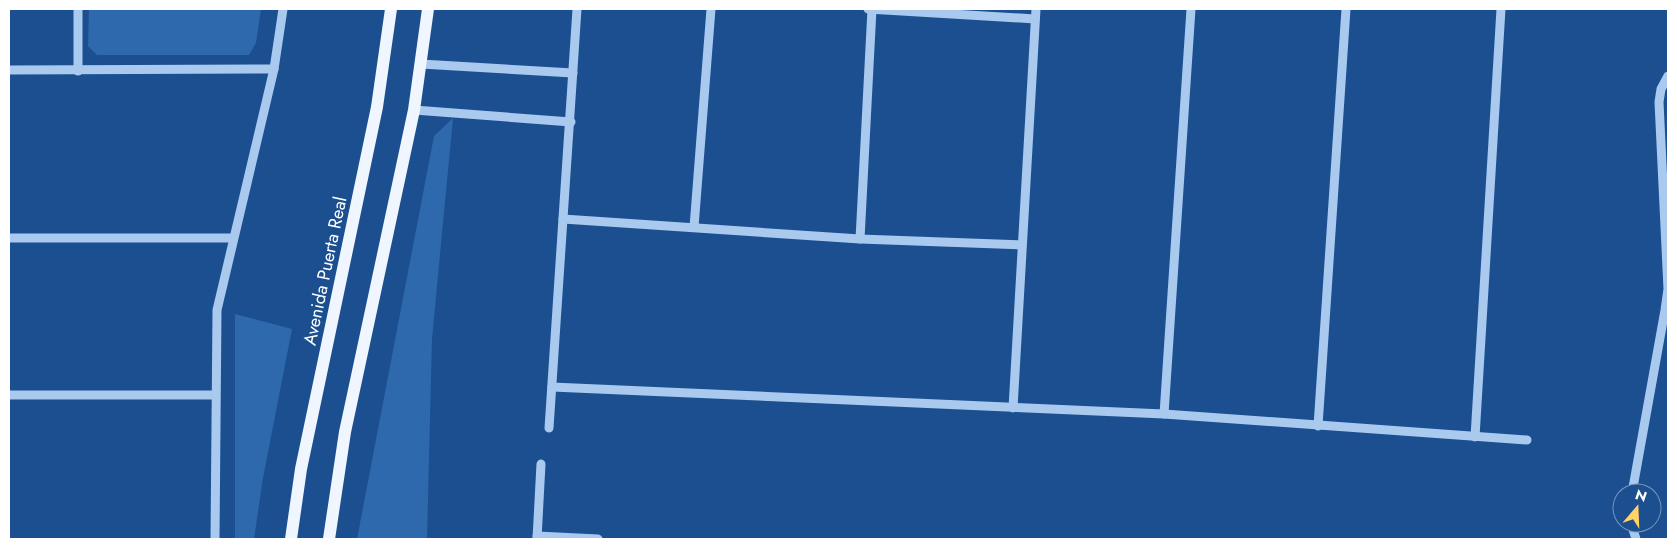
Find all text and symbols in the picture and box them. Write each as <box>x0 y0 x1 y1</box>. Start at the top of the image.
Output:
street label: Avenida Puerta Real <box>297 194 353 348</box>
north arrow <box>1612 483 1662 533</box>
text: N <box>1633 484 1650 507</box>

